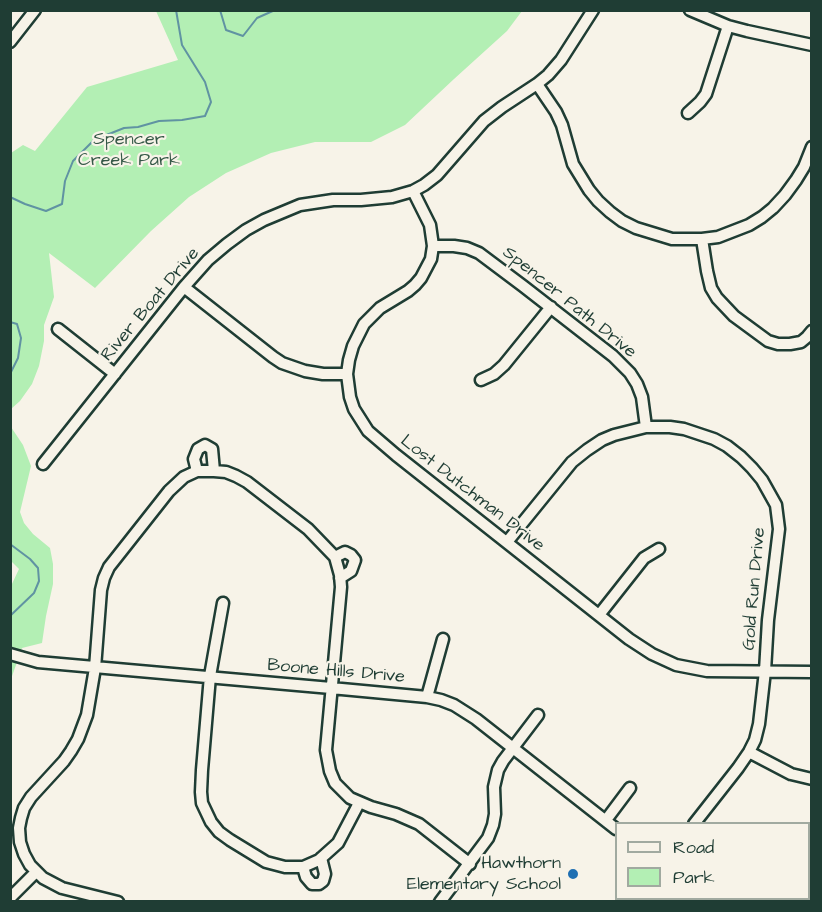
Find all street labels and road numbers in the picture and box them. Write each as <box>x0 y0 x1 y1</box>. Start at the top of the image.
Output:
street label: Spencer Path Drive <box>498 242 640 364</box>
street label: River Boat Drive <box>97 244 205 366</box>
street label: Lost Dutchman Drive <box>396 431 548 557</box>
street label: Gold Run Drive <box>739 527 771 651</box>
street label: Boone Hills Drive <box>266 655 406 689</box>

